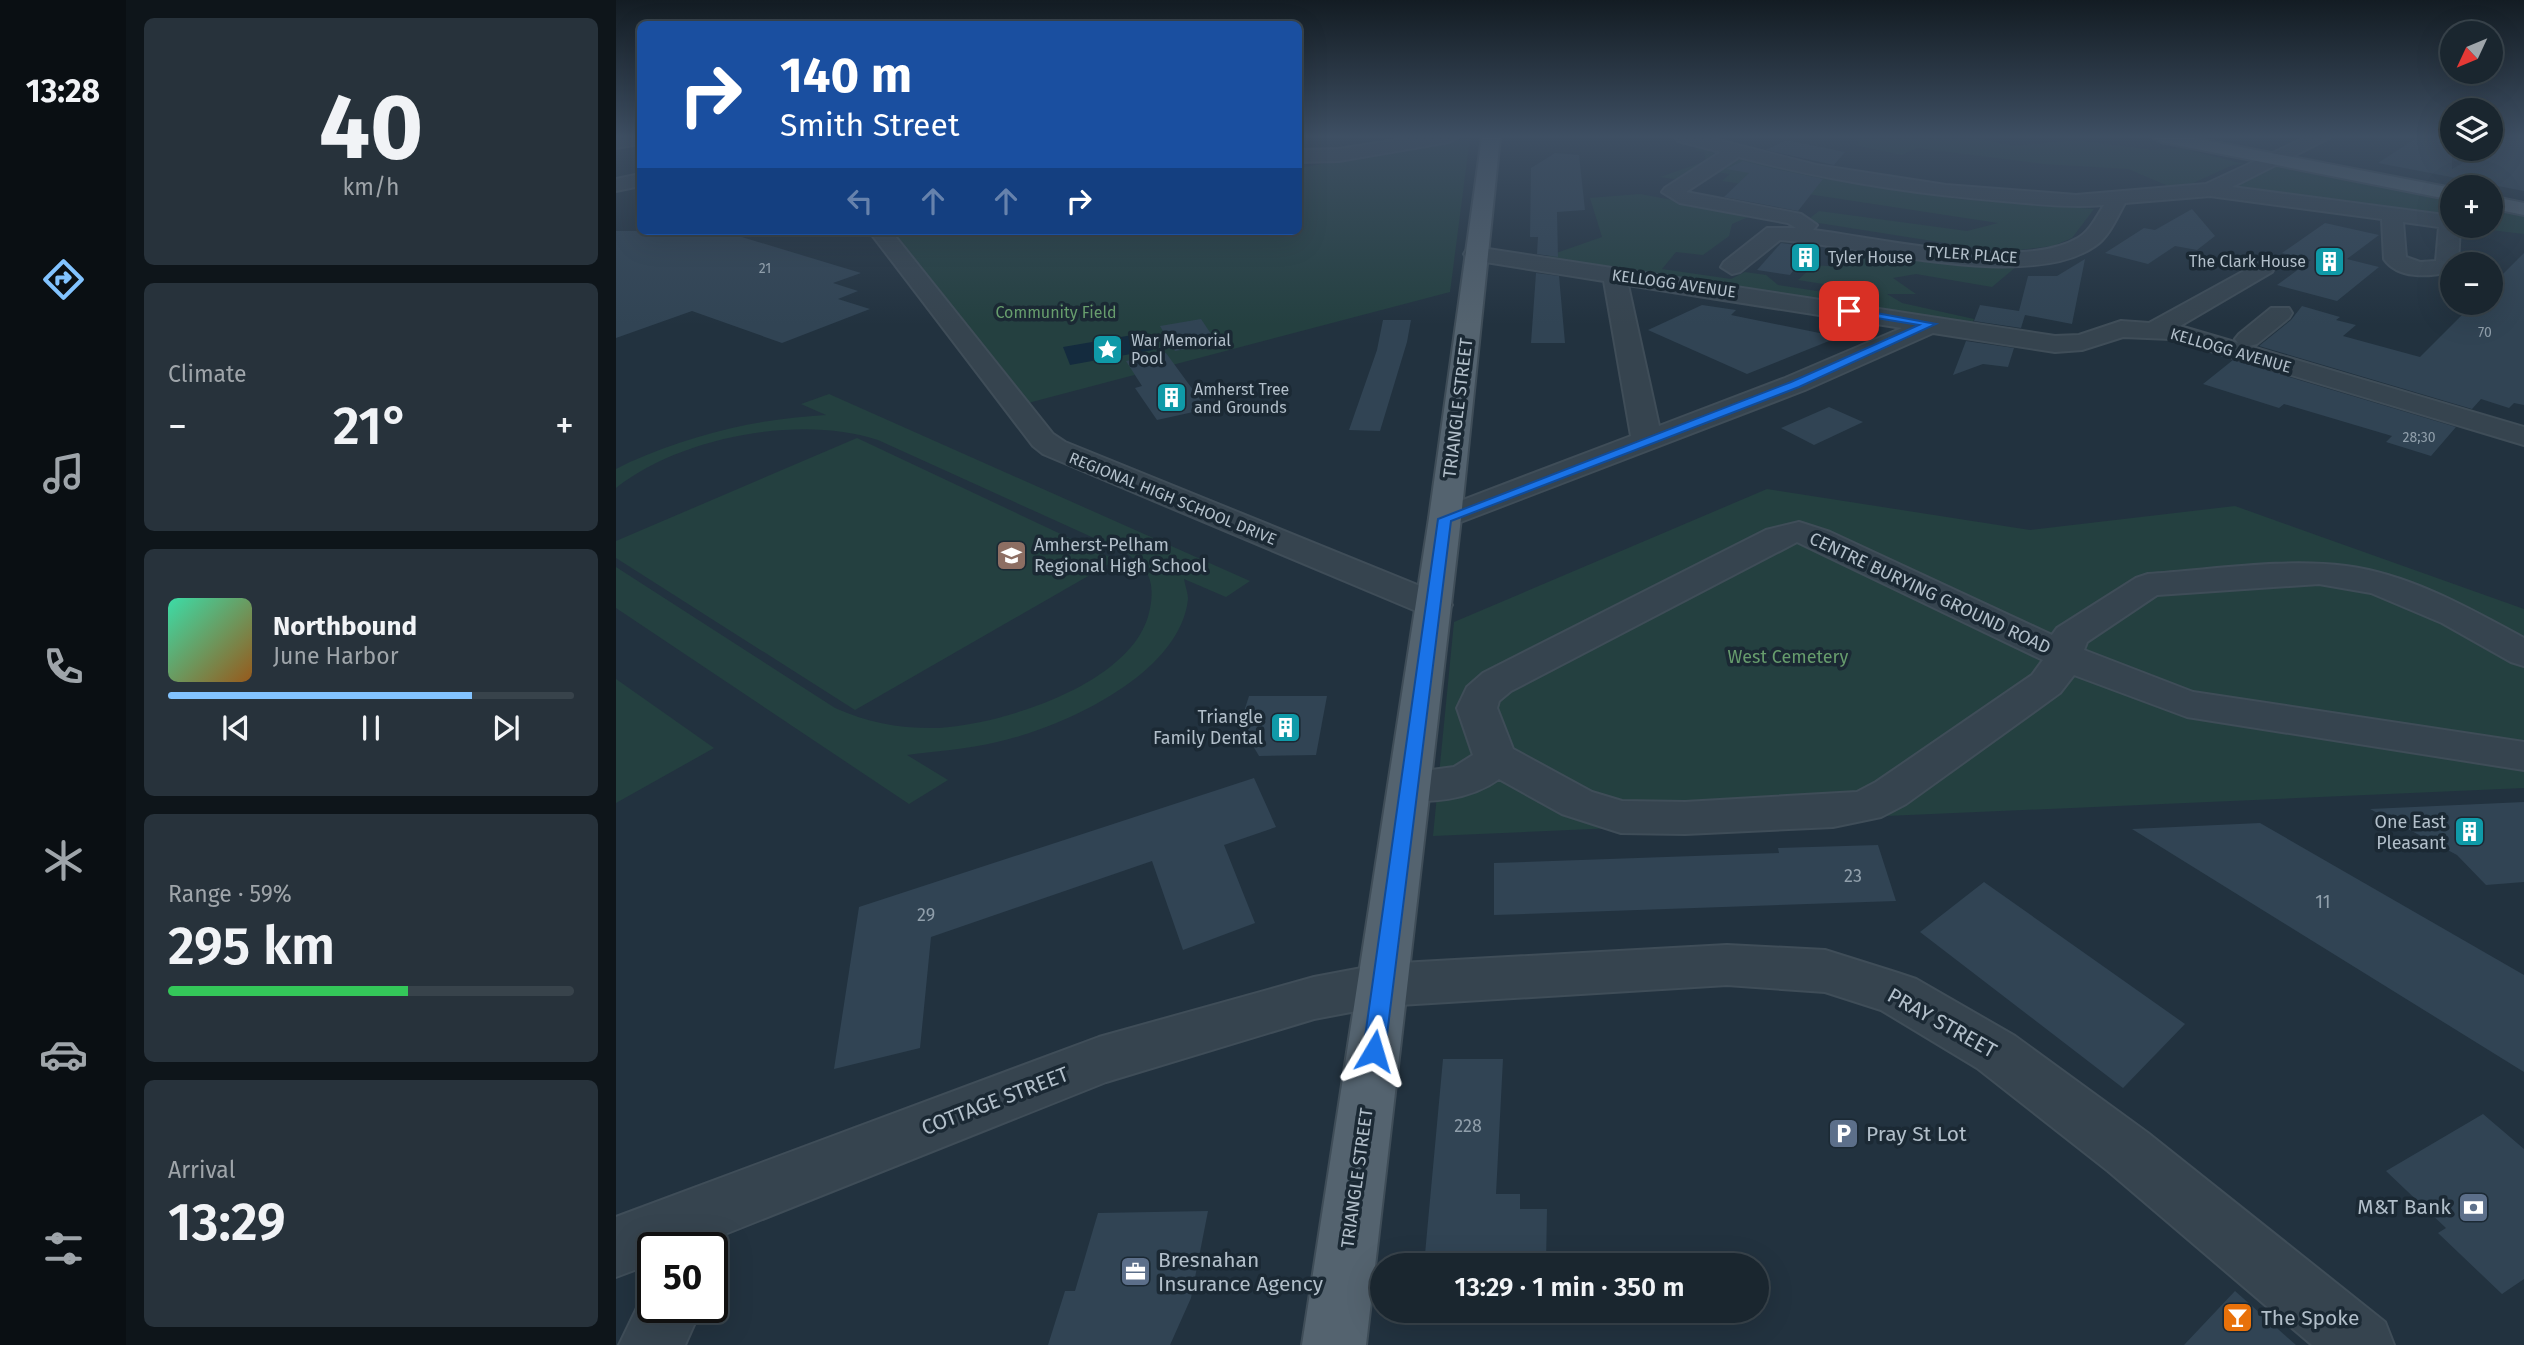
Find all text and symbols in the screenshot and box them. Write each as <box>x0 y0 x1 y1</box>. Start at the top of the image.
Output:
north arrow <box>2440 21 2502 84</box>
map controls <box>2440 21 2503 315</box>
text: 140 m <box>780 46 912 105</box>
icon: right <box>665 49 756 140</box>
text: 13:28 <box>26 72 100 110</box>
text: 40 <box>319 73 423 182</box>
button: layers <box>2440 98 2503 161</box>
text: Smith Street <box>780 106 960 144</box>
text: km/h <box>343 173 399 201</box>
button: + <box>2440 175 2503 238</box>
icon: left <box>841 182 879 220</box>
icon: ahead <box>914 182 952 220</box>
icon: ahead <box>987 182 1025 220</box>
icon: right <box>1060 182 1098 220</box>
building icon: Tyler House <box>1788 240 1822 274</box>
street label: TYLER PLACE <box>1926 242 2018 267</box>
building icon: The Clark House <box>2312 244 2346 278</box>
place label: Tyler House <box>1828 248 1913 267</box>
place label: The Clark House <box>2189 252 2306 271</box>
button: − <box>2440 252 2503 315</box>
icon: directions <box>39 255 88 304</box>
house number: 21 <box>759 260 771 277</box>
street label: KELLOGG AVENUE <box>1611 265 1737 302</box>
pin <box>1819 281 1879 341</box>
icon: arrive <box>1830 292 1868 330</box>
park label: Community Field <box>995 303 1117 322</box>
street label: KELLOGG AVENUE <box>2168 324 2294 377</box>
house number: 70 <box>2478 324 2492 341</box>
place label: War Memorial Pool <box>1131 331 1231 368</box>
place icon: War Memorial Pool <box>1091 332 1125 366</box>
street label: TRIANGLE STREET <box>1438 336 1478 479</box>
text: Climate <box>168 360 247 388</box>
place label: Amherst Tree and Grounds <box>1194 380 1289 417</box>
building icon: Amherst Tree and Grounds <box>1154 381 1188 415</box>
text: 21° <box>333 395 409 458</box>
text: − <box>168 403 187 449</box>
text: + <box>555 403 574 449</box>
house number: 28;30 <box>2403 429 2436 446</box>
street label: REGIONAL HIGH SCHOOL DRIVE <box>1066 448 1279 549</box>
icon: music <box>39 449 88 498</box>
street label: CENTRE BURYING GROUND ROAD <box>1806 527 2054 659</box>
place label: Amherst-Pelham Regional High School <box>1034 534 1207 577</box>
school or university icon: Amherst-Pelham Regional High School <box>994 538 1028 572</box>
text: Northbound <box>273 611 417 642</box>
icon: phone <box>39 642 88 691</box>
text: June Harbor <box>273 642 399 670</box>
park label: West Cemetery <box>1728 646 1849 668</box>
place label: Triangle Family Dental <box>1153 706 1263 749</box>
icon: previous <box>217 709 255 747</box>
icon: pause <box>352 709 390 747</box>
icon: next <box>487 709 525 747</box>
building icon: Triangle Family Dental <box>1269 710 1303 744</box>
place label: One East Pleasant <box>2374 811 2447 854</box>
building icon: One East Pleasant <box>2452 815 2486 849</box>
icon: climate <box>39 836 88 885</box>
house number: 23 <box>1844 865 1862 887</box>
text: Range · 59% <box>168 880 292 908</box>
house number: 11 <box>2315 891 2331 913</box>
house number: 29 <box>917 904 935 926</box>
text: 295 km <box>168 915 335 978</box>
street label: PRAY STREET <box>1883 982 2001 1064</box>
position arrow <box>1337 1014 1411 1088</box>
icon: car <box>39 1030 88 1079</box>
street label: COTTAGE STREET <box>918 1061 1072 1141</box>
street label: TRIANGLE STREET <box>1336 1106 1378 1249</box>
house number: 228 <box>1454 1115 1482 1137</box>
parking icon: Pray St Lot <box>1826 1117 1860 1151</box>
place label: Pray St Lot <box>1866 1121 1967 1147</box>
text: Arrival <box>168 1156 235 1184</box>
bank icon: M&T Bank <box>2457 1190 2491 1224</box>
text: 13:29 <box>168 1191 286 1254</box>
place label: M&T Bank <box>2357 1194 2451 1220</box>
icon: filters <box>39 1224 88 1273</box>
speed limit sign: 50 <box>637 1232 728 1323</box>
place label: Bresnahan Insurance Agency <box>1158 1247 1324 1297</box>
office icon: Bresnahan Insurance Agency <box>1118 1255 1152 1289</box>
text: 13:29 · 1 min · 350 m <box>1455 1272 1684 1303</box>
bar icon: The Spoke <box>2221 1301 2255 1335</box>
place label: The Spoke <box>2261 1305 2359 1331</box>

